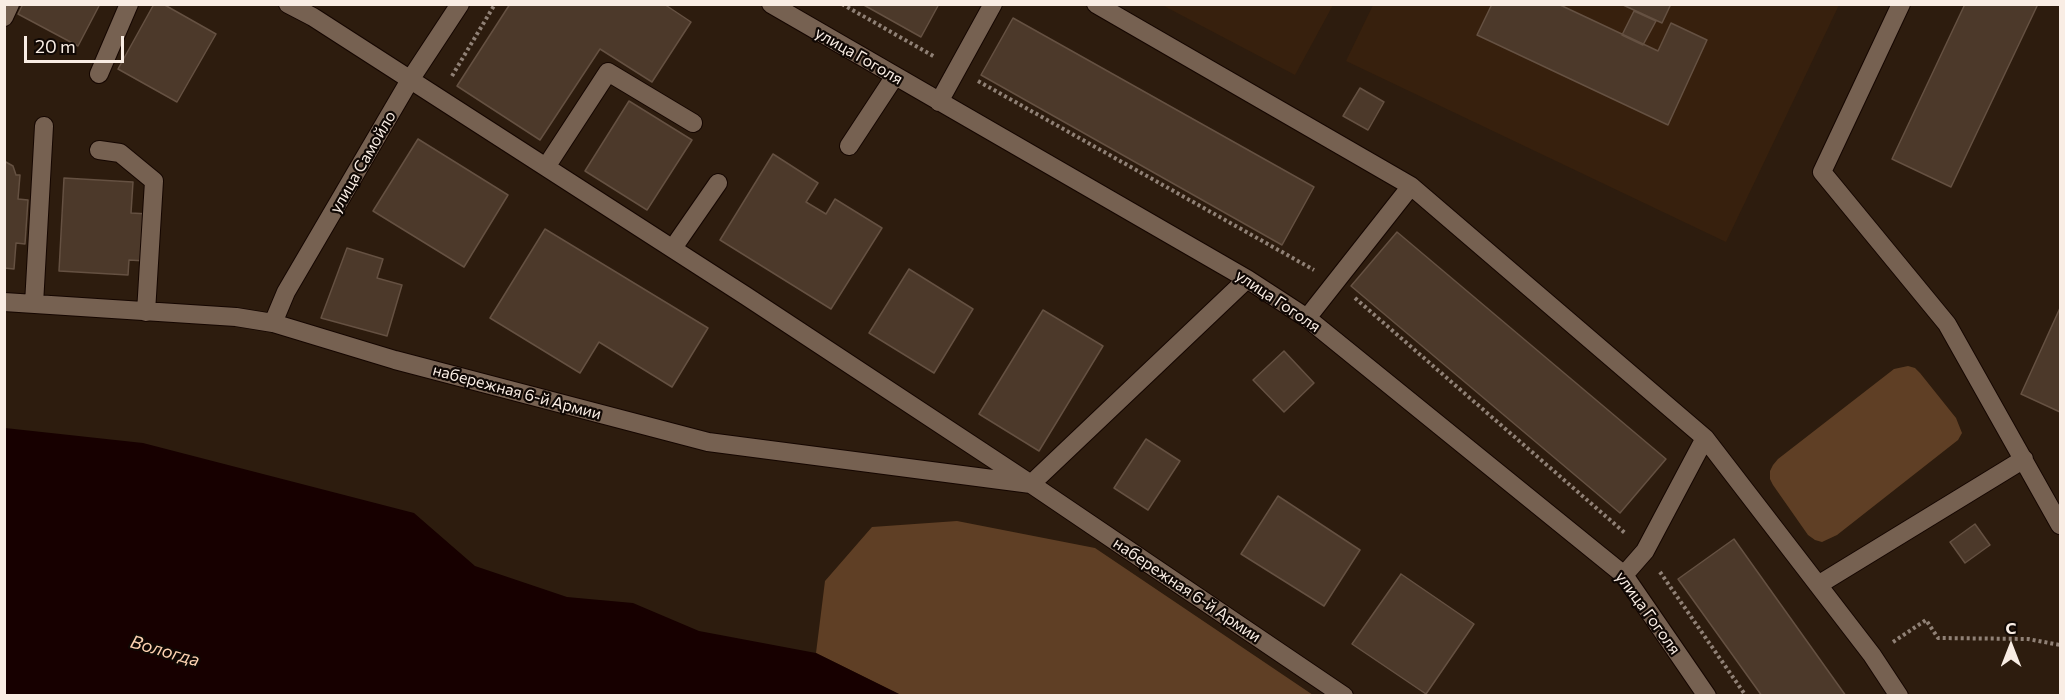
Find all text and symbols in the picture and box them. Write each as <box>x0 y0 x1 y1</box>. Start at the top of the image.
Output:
street label: улица Гоголя <box>812 23 906 89</box>
scale bar <box>27 24 128 62</box>
text: 20 m <box>35 35 76 57</box>
street label: улица Самойло <box>326 107 400 217</box>
street label: улица Гоголя <box>1232 266 1324 336</box>
street label: набережная 6-й Армии <box>431 360 603 424</box>
street label: набережная 6-й Армии <box>1110 533 1264 647</box>
street label: улица Гоголя <box>1611 568 1685 658</box>
north arrow <box>1981 616 2041 676</box>
text: С <box>2006 618 2016 637</box>
water label: Вологда <box>128 631 202 671</box>

